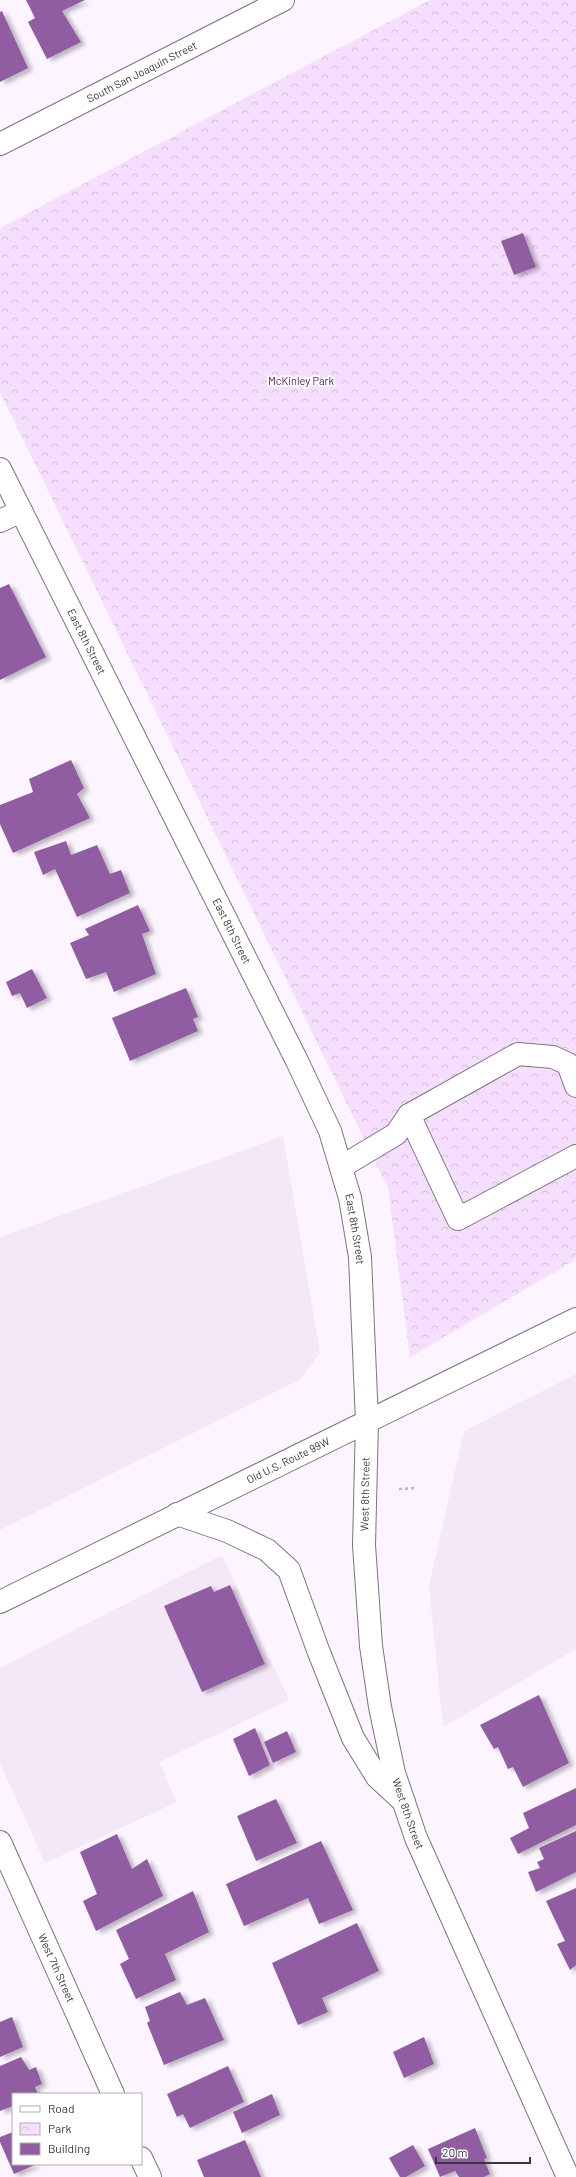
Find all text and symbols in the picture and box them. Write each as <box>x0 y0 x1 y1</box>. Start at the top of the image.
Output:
street label: South San Joaquin Street <box>84 38 199 105</box>
park label: McKinley Park <box>268 374 335 387</box>
street label: East 8th Street <box>65 606 109 676</box>
street label: East 8th Street <box>210 896 254 966</box>
street label: East 8th Street <box>343 1192 367 1265</box>
street label: Old U.S. Route 99W <box>244 1434 332 1486</box>
street label: West 8th Street <box>357 1457 372 1531</box>
street label: West 8th Street <box>390 1776 427 1851</box>
street label: West 7th Street <box>36 1931 78 2004</box>
legend <box>12 2093 142 2165</box>
text: Road <box>48 2101 75 2115</box>
text: Park <box>48 2121 72 2135</box>
scale bar <box>436 2139 530 2165</box>
text: Building <box>48 2141 90 2155</box>
text: 20 m <box>442 2145 468 2159</box>

